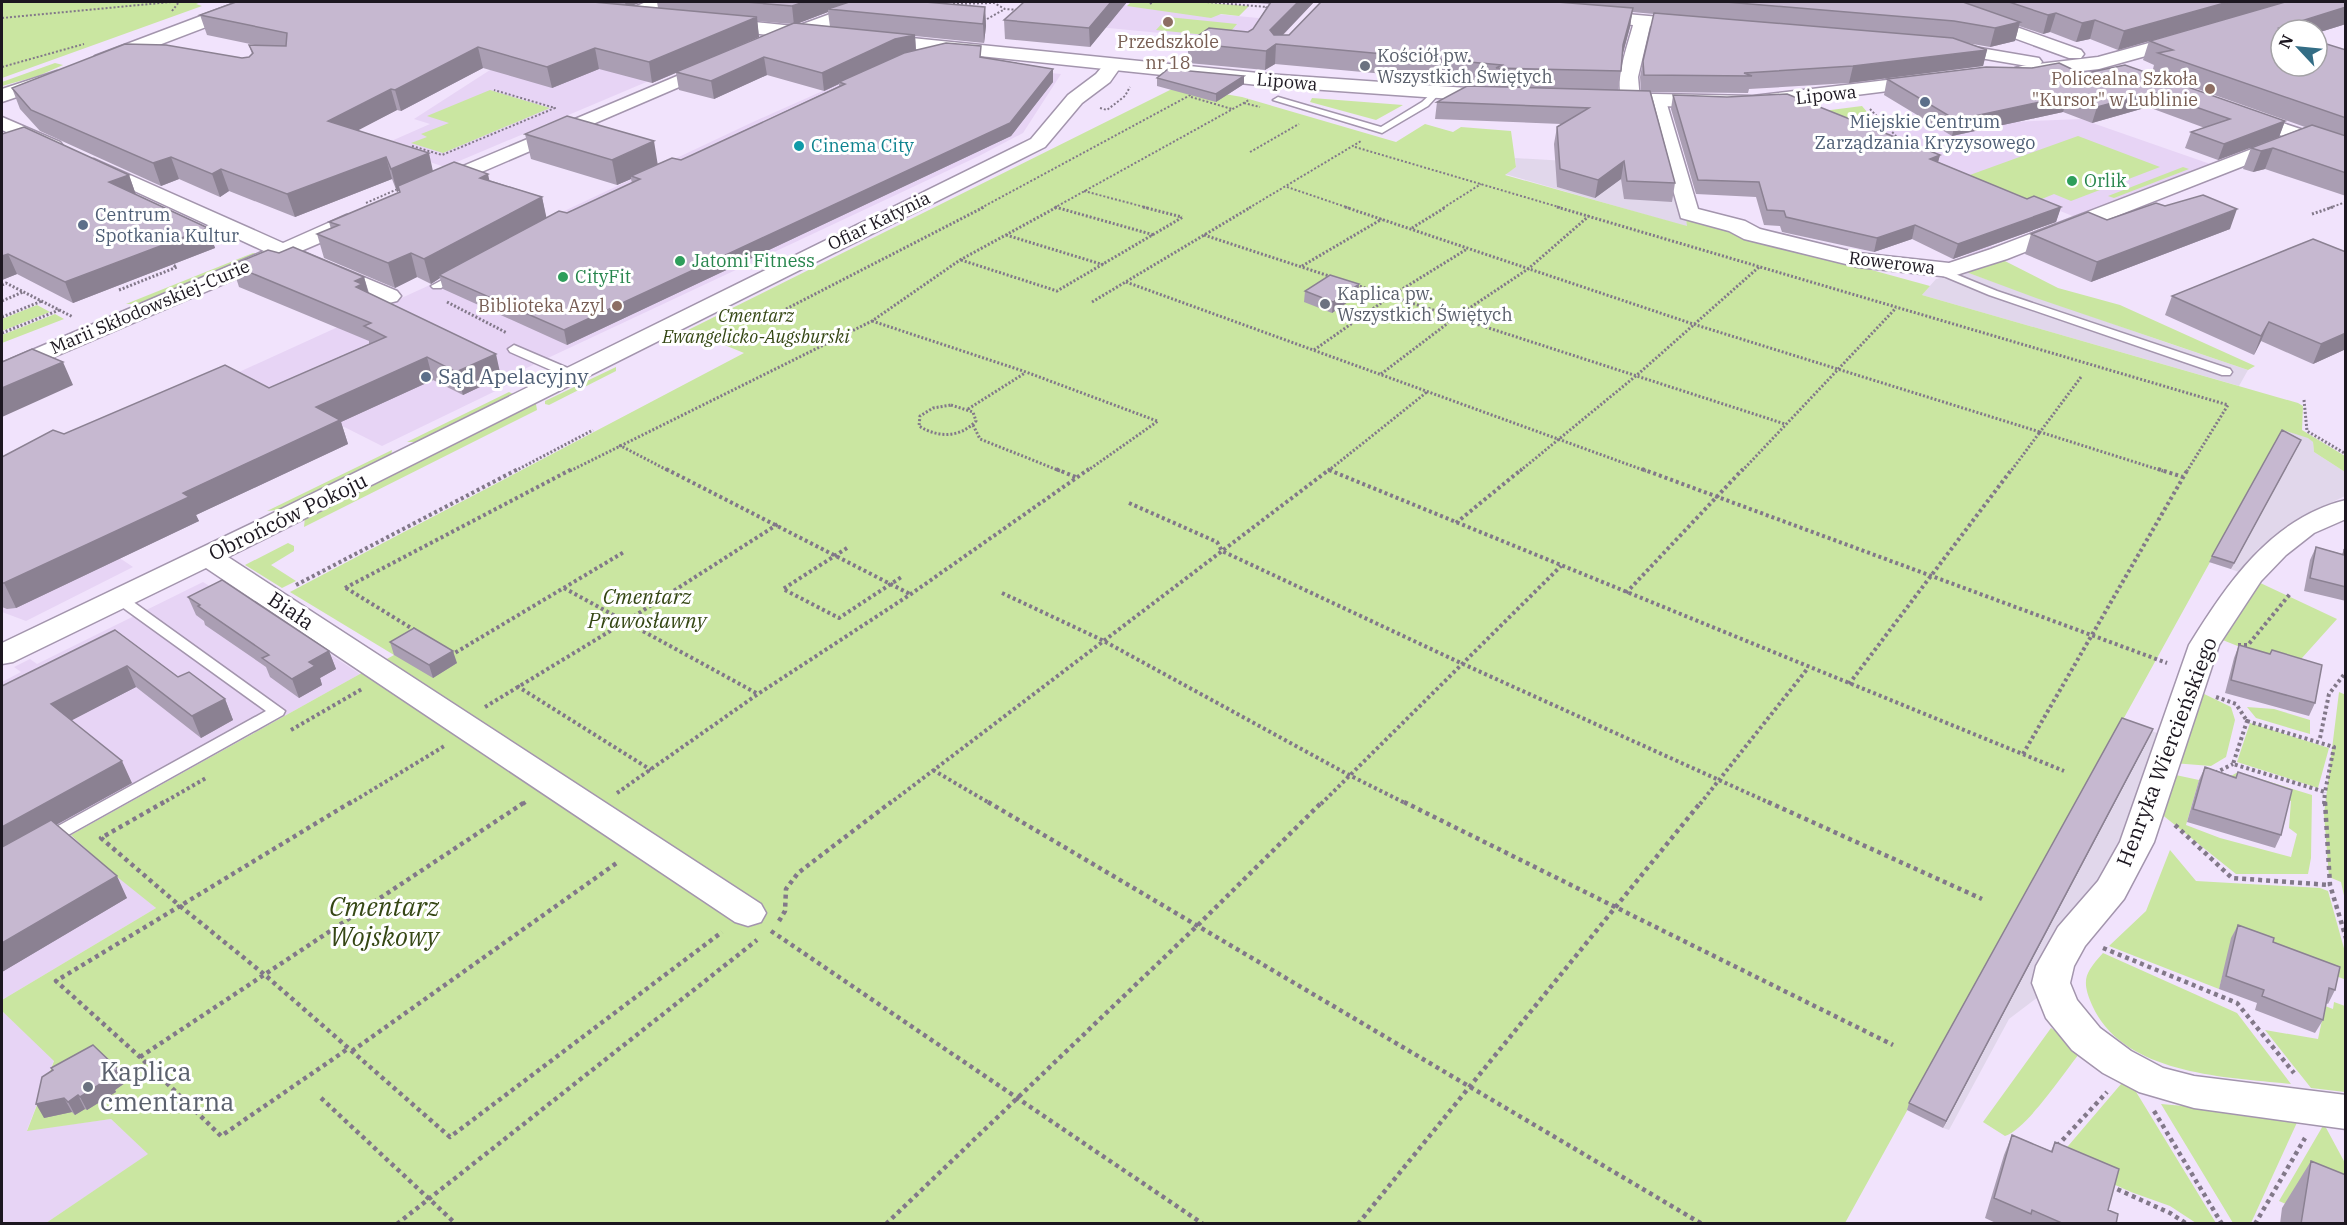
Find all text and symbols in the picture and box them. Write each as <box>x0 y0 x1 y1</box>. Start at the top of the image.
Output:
marker: Przedszkole nr 18 <box>1161 15 1175 29</box>
north arrow <box>2269 18 2329 78</box>
place label: Przedszkole nr 18 <box>1117 30 1219 74</box>
text: N <box>2274 31 2297 51</box>
place label: Kościół pw. Wszystkich Świętych <box>1377 44 1553 88</box>
marker: Kościół pw. Wszystkich Świętych <box>1358 59 1372 73</box>
street label: Lipowa <box>1256 67 1319 96</box>
place label: Policealna Szkoła "Kursor" w Lublinie <box>2032 67 2198 111</box>
street label: Lipowa <box>1794 80 1858 109</box>
marker: Policealna Szkoła "Kursor" w Lublinie <box>2203 82 2217 96</box>
marker: Miejskie Centrum Zarządzania Kryzysowego <box>1918 95 1932 109</box>
place label: Miejskie Centrum Zarządzania Kryzysowego <box>1815 110 2035 154</box>
place label: Cinema City <box>811 134 914 157</box>
marker: Cinema City <box>792 139 806 153</box>
place label: Orlik <box>2084 169 2127 192</box>
marker: Orlik <box>2065 174 2079 188</box>
street label: Ofiar Katynia <box>824 186 934 255</box>
place label: Centrum Spotkania Kultur <box>95 203 239 247</box>
marker: Centrum Spotkania Kultur <box>76 218 90 232</box>
street label: Rowerowa <box>1847 246 1937 279</box>
place label: Jatomi Fitness <box>692 249 815 272</box>
street label: Marii Skłodowskiej-Curie <box>47 254 253 359</box>
marker: Jatomi Fitness <box>673 254 687 268</box>
place label: CityFit <box>575 265 631 288</box>
marker: CityFit <box>556 270 570 284</box>
place label: Kaplica pw. Wszystkich Świętych <box>1337 282 1513 326</box>
place label: Biblioteka Azyl <box>478 294 605 317</box>
marker: Kaplica pw. Wszystkich Świętych <box>1318 297 1332 311</box>
marker: Biblioteka Azyl <box>610 299 624 313</box>
park label: Cmentarz Ewangelicko-Augsburski <box>661 304 850 348</box>
place label: Sąd Apelacyjny <box>438 362 589 390</box>
marker: Sąd Apelacyjny <box>419 370 433 384</box>
street label: Obrońców Pokoju <box>204 466 372 567</box>
park label: Cmentarz Prawosławny <box>587 582 709 634</box>
street label: Biała <box>263 585 320 636</box>
street label: Henryka Wiercieńskiego <box>2109 633 2223 870</box>
park label: Cmentarz Wojskowy <box>329 889 441 953</box>
place label: Kaplica cmentarna <box>100 1054 234 1118</box>
marker: Kaplica cmentarna <box>81 1080 95 1094</box>

